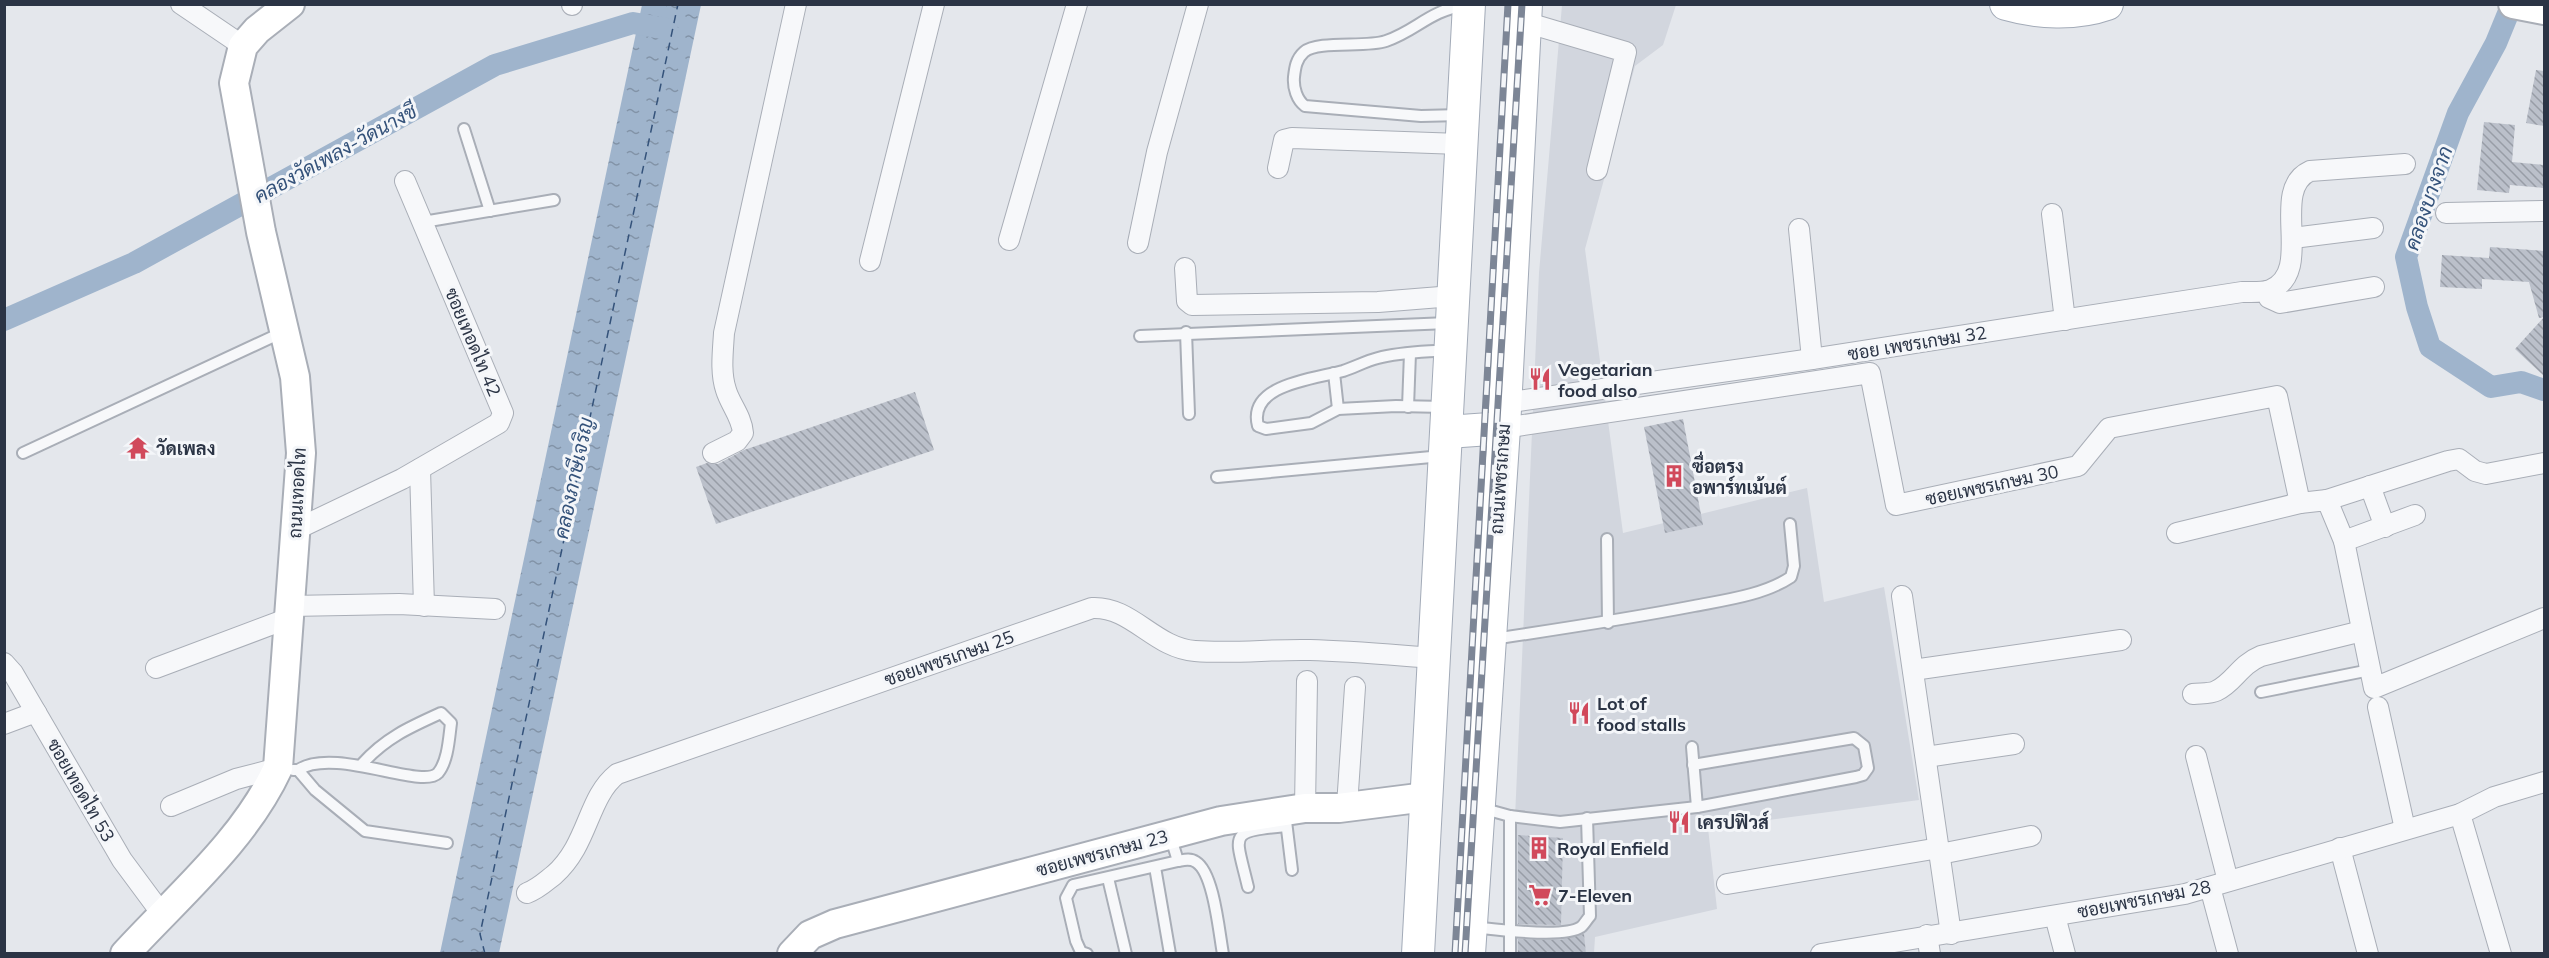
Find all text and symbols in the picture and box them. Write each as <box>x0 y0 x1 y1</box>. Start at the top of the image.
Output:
water label: คลองวัดเพลง-วัดนางชี <box>249 97 422 208</box>
water label: คลองบางจาก <box>2399 143 2457 253</box>
street label: ซอยเทอดไท 42 <box>440 284 507 400</box>
street label: ซอย เพชรเกษม 32 <box>1846 321 1988 365</box>
place label: Vegetarian food also <box>1557 358 1653 402</box>
restaurant icon: Vegetarian food also <box>1527 366 1553 392</box>
water label: คลองภาษีเจริญ <box>548 415 598 541</box>
street label: ถนนเพชรเกษม <box>1485 423 1515 535</box>
temple icon: วัดเพลง <box>125 435 151 461</box>
place label: วัดเพลง <box>156 437 215 460</box>
street label: ถนนเทอดไท <box>282 447 311 539</box>
place label: ซื่อตรง อพาร์ทเม้นต์ <box>1692 451 1788 499</box>
street label: ซอยเพชรเกษม 30 <box>1923 460 2061 510</box>
building icon: ซื่อตรง อพาร์ทเม้นต์ <box>1661 463 1687 489</box>
street label: ซอยเพชรเกษม 25 <box>881 625 1017 691</box>
place label: Lot of food stalls <box>1597 692 1686 736</box>
restaurant icon: Lot of food stalls <box>1566 700 1592 726</box>
street label: ซอยเทอดไท 53 <box>42 734 121 846</box>
restaurant icon: เครปฟิวส์ <box>1666 809 1692 835</box>
place label: เครปฟิวส์ <box>1697 810 1770 834</box>
street label: ซอยเพชรเกษม 23 <box>1034 824 1170 882</box>
building icon: Royal Enfield <box>1526 835 1552 861</box>
place label: Royal Enfield <box>1557 837 1669 860</box>
street label: ซอยเพชรเกษม 28 <box>2075 875 2213 923</box>
supermarket icon: 7-Eleven <box>1527 882 1553 908</box>
place label: 7-Eleven <box>1558 884 1632 907</box>

